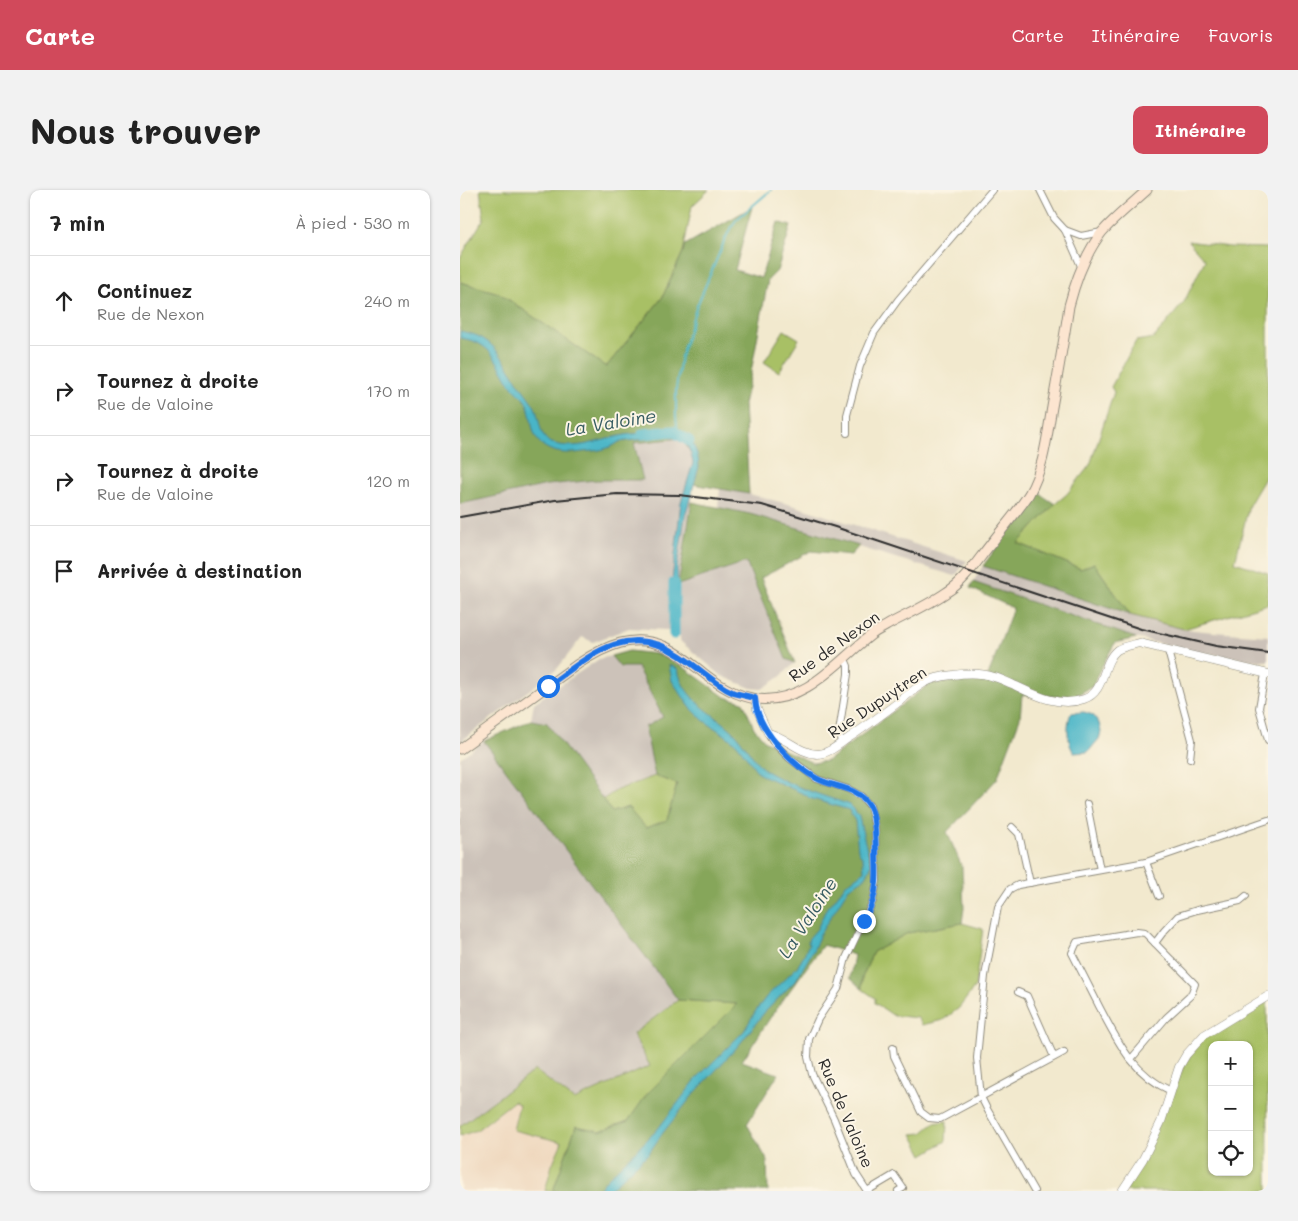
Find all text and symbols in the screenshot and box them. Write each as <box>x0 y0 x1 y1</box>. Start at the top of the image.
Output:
text: Carte <box>25 20 95 51</box>
text: Carte <box>1012 23 1064 47</box>
text: Itinéraire <box>1092 23 1180 47</box>
text: Favoris <box>1208 23 1273 47</box>
button: Itinéraire <box>1133 106 1268 154</box>
text: Nous trouver <box>30 107 261 153</box>
text: 7 min <box>50 209 105 236</box>
text: À pied · 530 m <box>295 212 410 233</box>
text: Continuez <box>97 278 192 303</box>
icon: ahead <box>50 287 78 315</box>
text: 240 m <box>364 290 410 311</box>
text: Rue de Nexon <box>97 303 204 324</box>
text: Tournez à droite <box>97 368 259 393</box>
icon: right <box>50 377 78 405</box>
text: 170 m <box>366 380 410 401</box>
text: Rue de Valoine <box>97 393 214 414</box>
water label: La Valoine <box>564 403 658 441</box>
text: Tournez à droite <box>97 458 259 483</box>
icon: right <box>50 467 78 495</box>
text: 120 m <box>366 470 410 491</box>
text: Rue de Valoine <box>97 483 214 504</box>
icon: arrive <box>50 557 78 585</box>
text: Arrivée à destination <box>97 558 302 583</box>
street label: Rue de Nexon <box>784 606 883 686</box>
street label: Rue Dupuytren <box>823 661 930 742</box>
route start <box>537 675 560 698</box>
water label: La Valoine <box>772 873 842 962</box>
route end <box>853 910 876 933</box>
map controls <box>1208 1041 1253 1176</box>
button: + <box>1208 1041 1253 1086</box>
street label: Rue de Valoine <box>814 1055 879 1171</box>
button: − <box>1208 1086 1253 1131</box>
button: locate <box>1208 1131 1253 1176</box>

